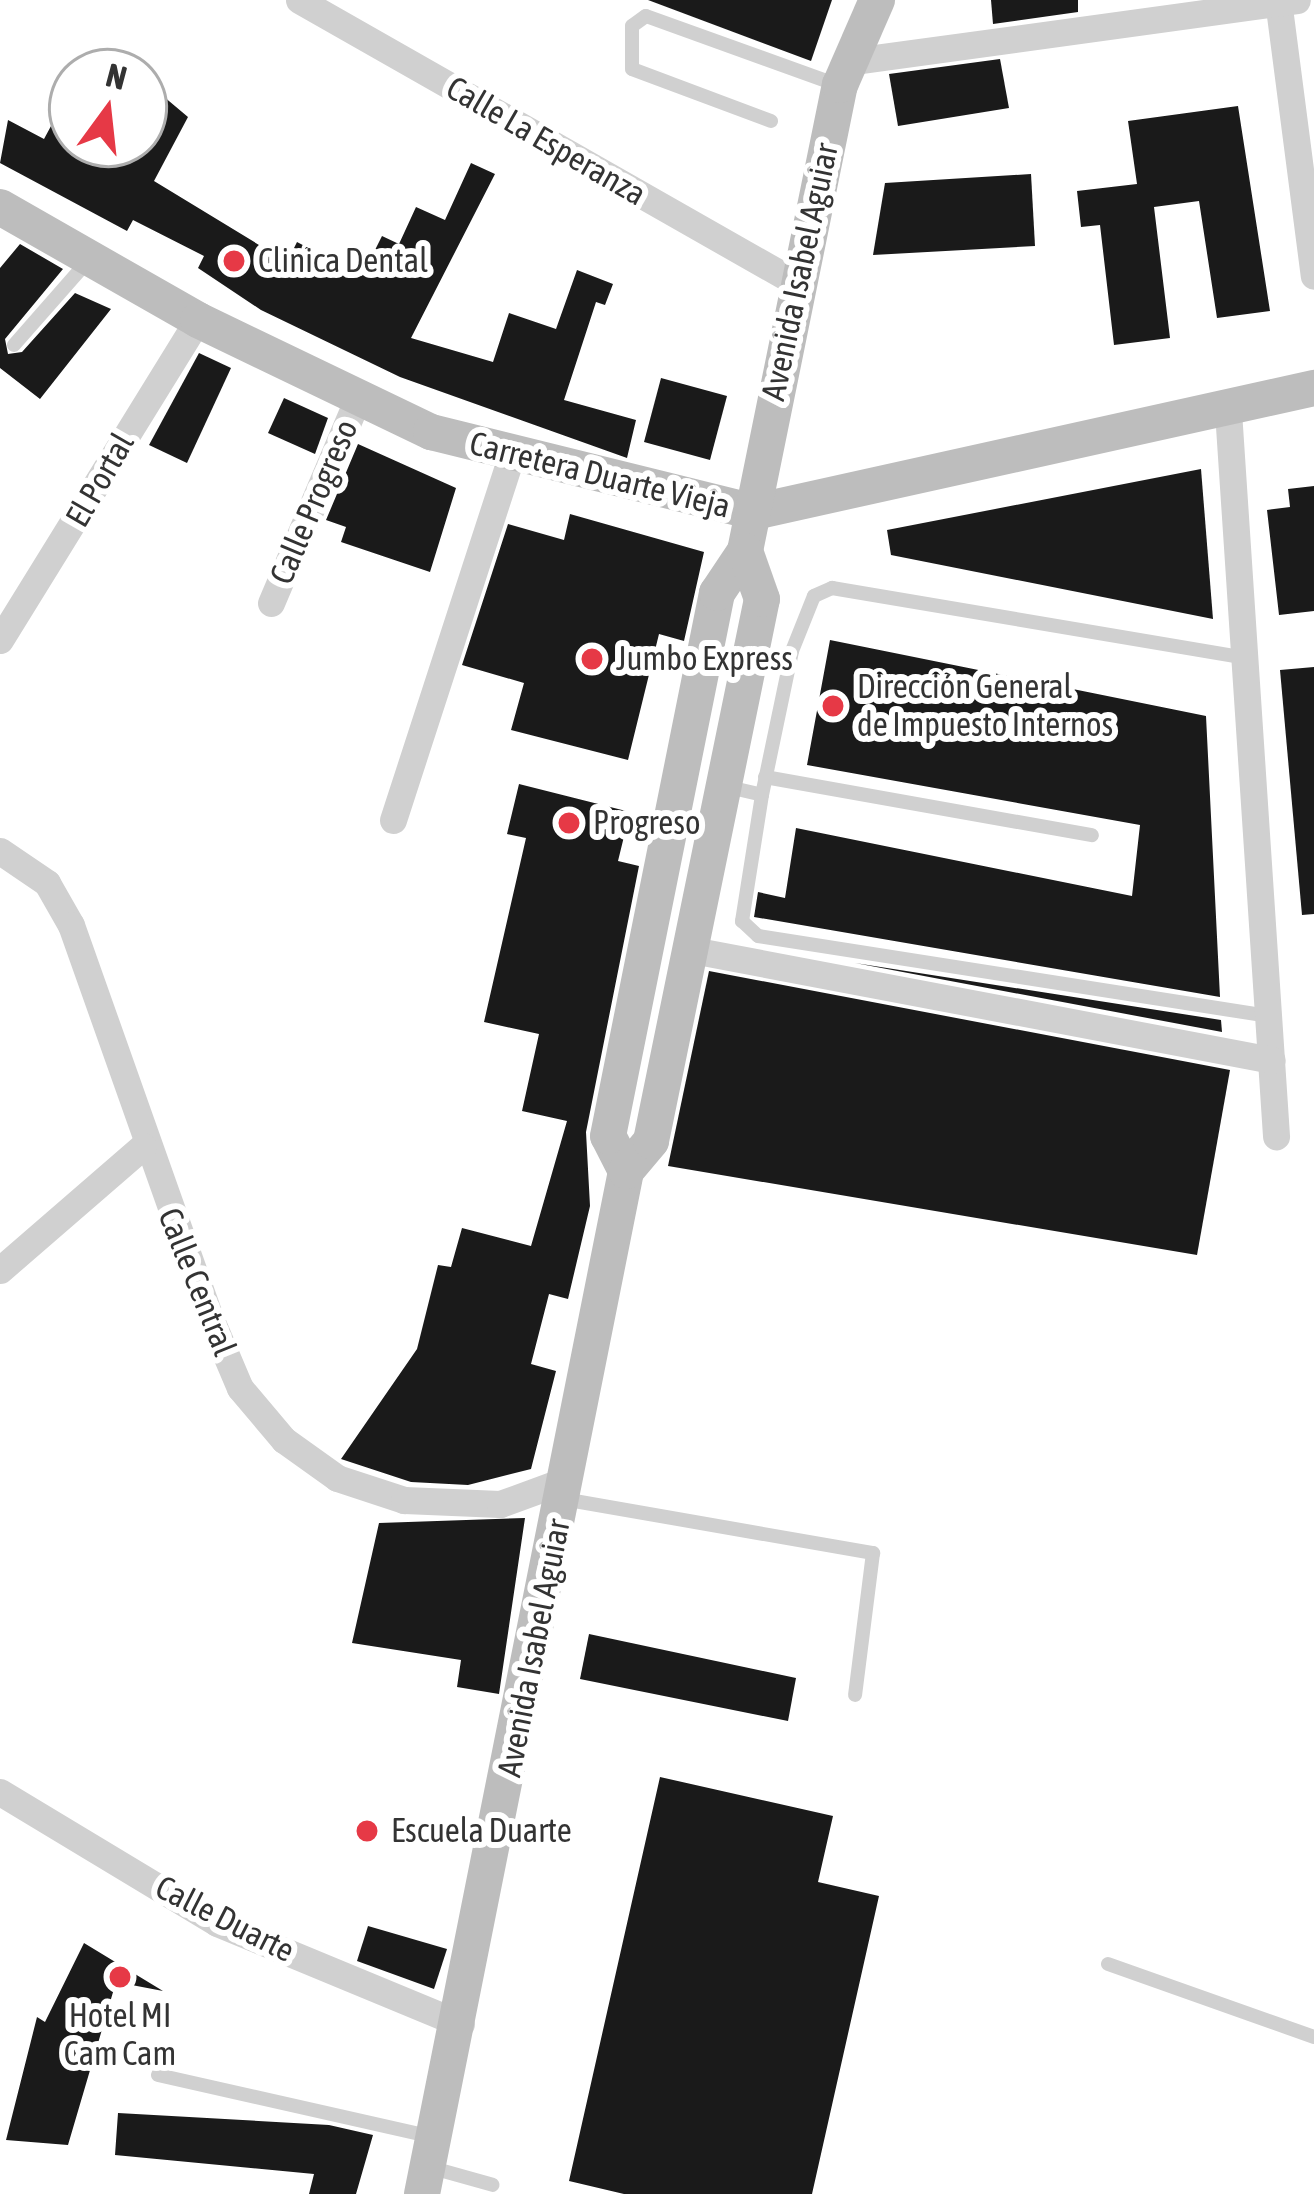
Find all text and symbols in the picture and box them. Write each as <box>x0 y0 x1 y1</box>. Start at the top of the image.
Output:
north arrow <box>48 48 168 168</box>
text: N <box>102 55 131 97</box>
street label: Calle La Esperanza <box>439 68 653 214</box>
street label: Avenida Isabel Aguiar <box>753 140 847 404</box>
place label: Clinica Dental <box>258 241 428 281</box>
marker: Clinica Dental <box>221 248 247 274</box>
street label: Calle Progreso <box>262 414 366 590</box>
street label: Carretera Duarte Vieja <box>466 423 734 527</box>
street label: El Portal <box>57 426 143 534</box>
place label: Jumbo Express <box>616 639 793 679</box>
marker: Jumbo Express <box>579 646 605 672</box>
place label: Dirección General de Impuesto Internos <box>857 667 1113 745</box>
marker: Dirección General de Impuesto Internos <box>820 693 846 719</box>
place label: Progreso <box>593 803 700 843</box>
marker: Progreso <box>556 810 582 836</box>
street label: Calle Central <box>150 1203 244 1361</box>
street label: Avenida Isabel Aguiar <box>490 1516 578 1780</box>
place label: Escuela Duarte <box>391 1811 572 1851</box>
marker: Escuela Duarte <box>354 1818 380 1844</box>
street label: Calle Duarte <box>149 1867 301 1971</box>
marker: Hotel MI Cam Cam <box>107 1964 133 1990</box>
place label: Hotel MI Cam Cam <box>64 1996 176 2074</box>

